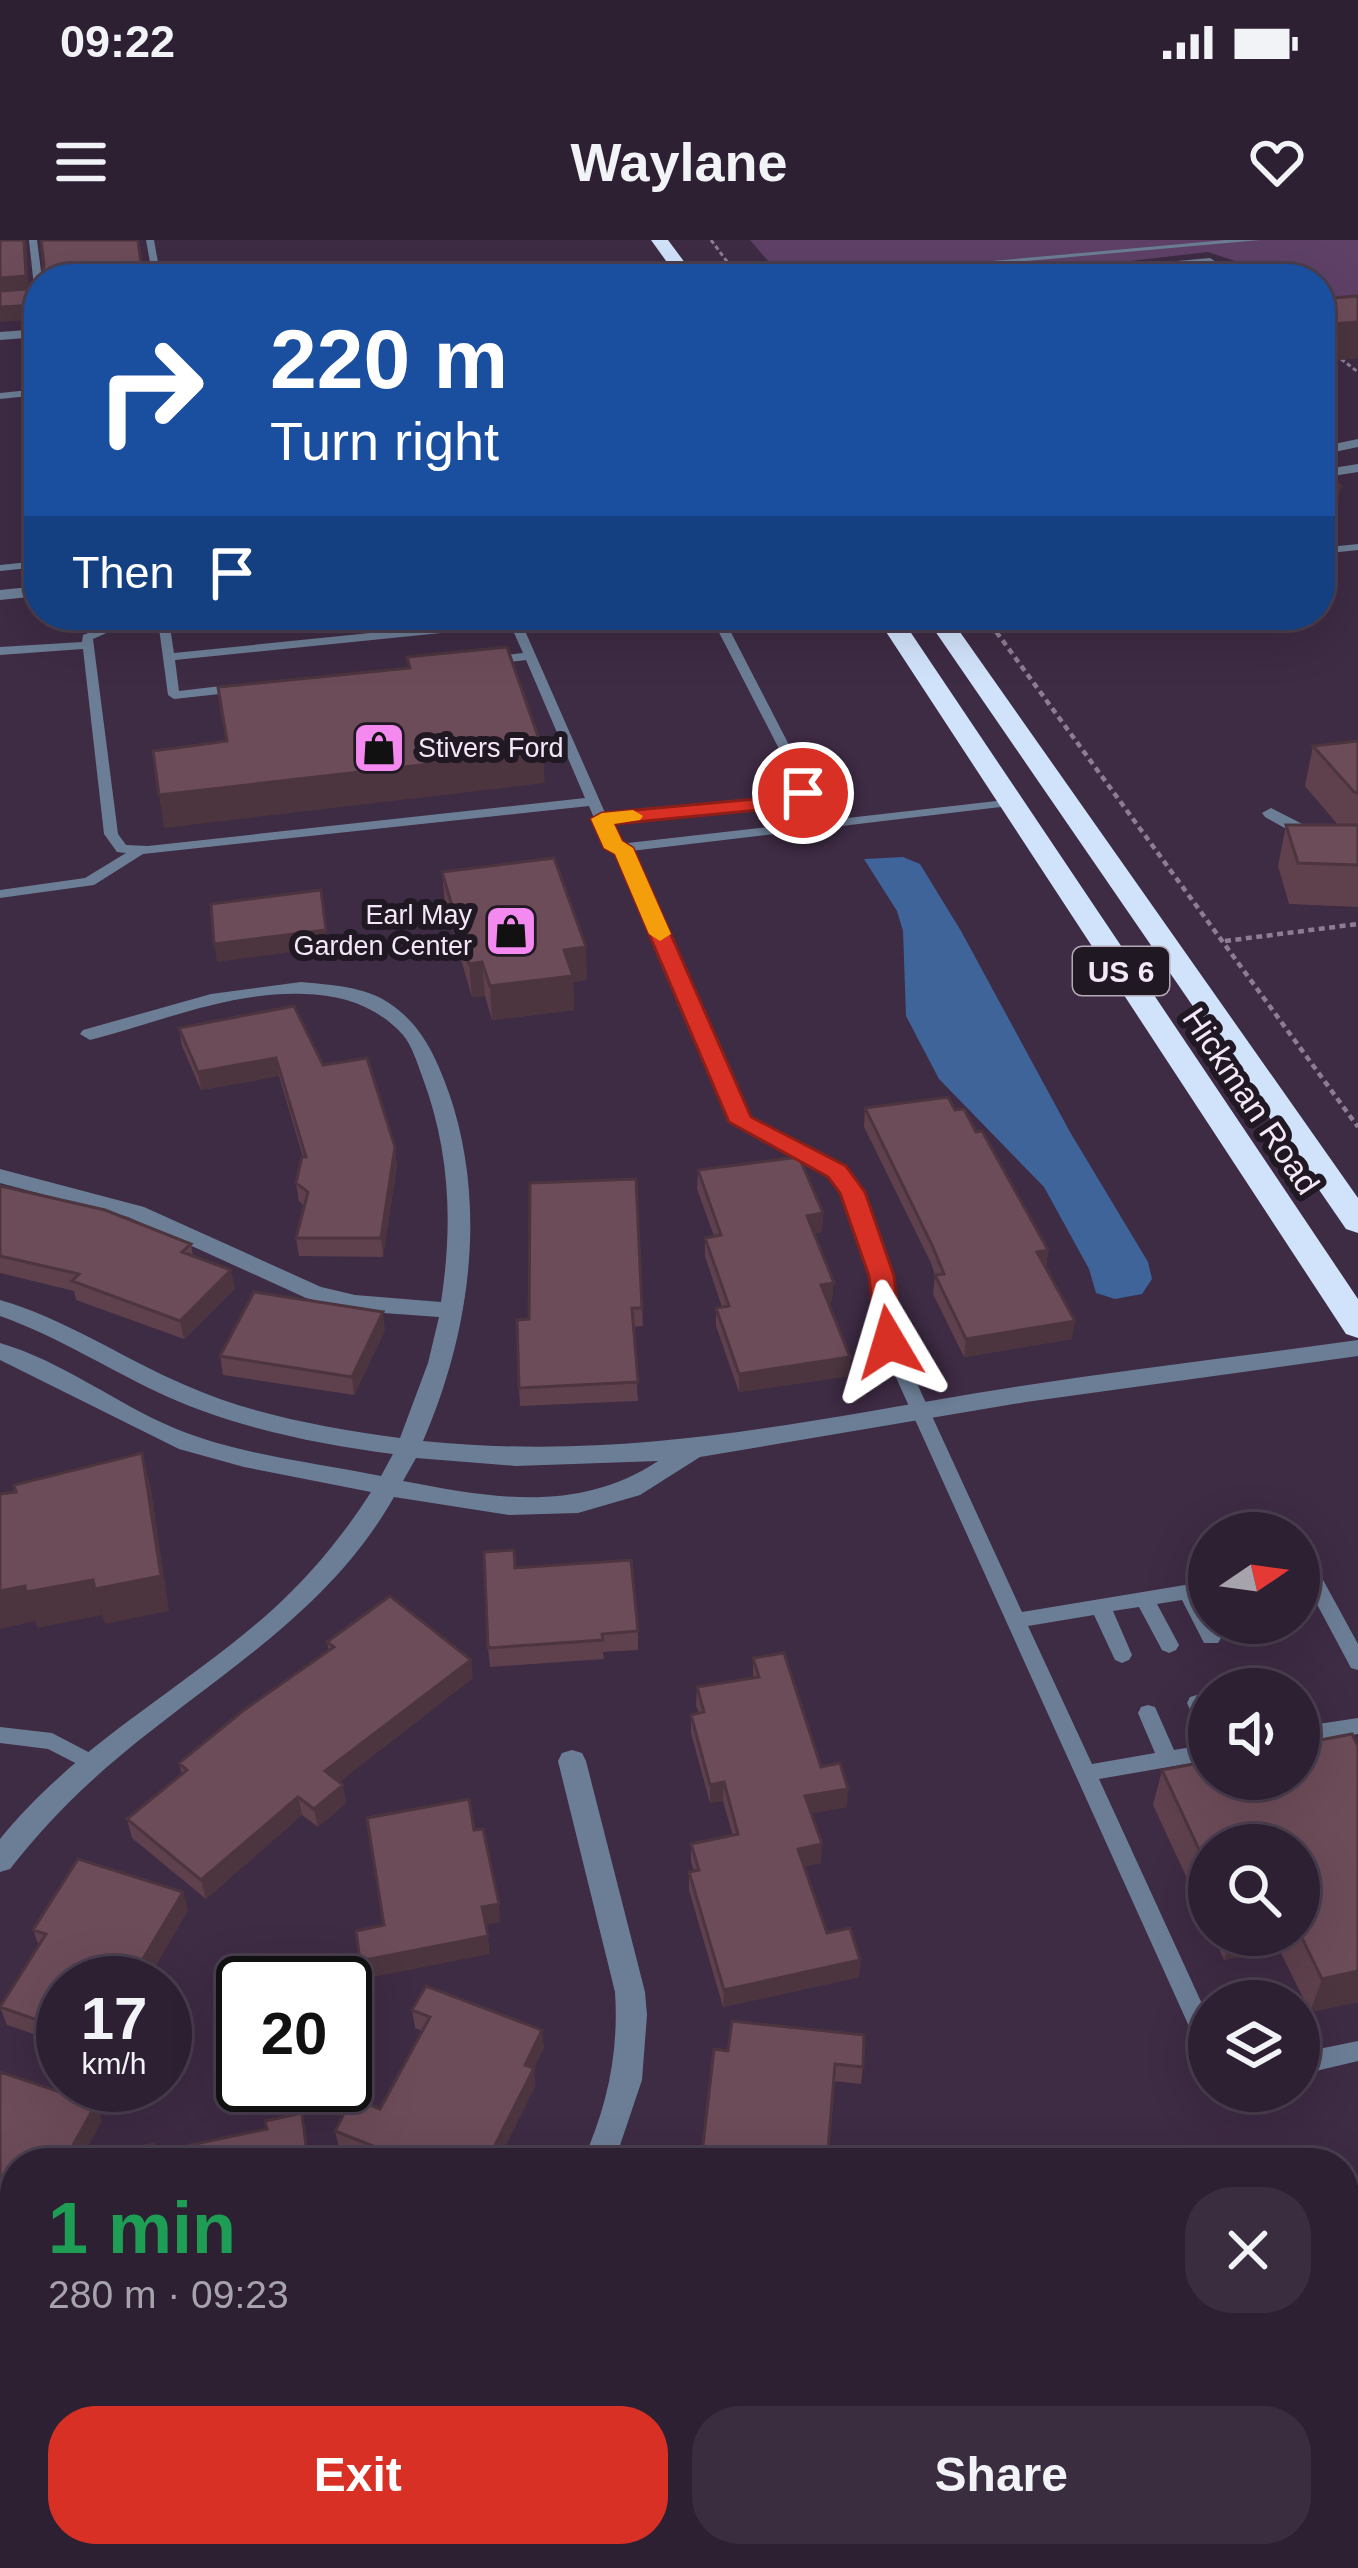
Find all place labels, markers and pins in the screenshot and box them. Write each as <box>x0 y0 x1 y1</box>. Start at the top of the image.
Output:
shop icon: Stivers Ford <box>351 720 407 776</box>
place label: Stivers Ford <box>418 733 564 763</box>
pin <box>752 742 854 844</box>
place label: Earl May Garden Center <box>293 900 472 961</box>
shop icon: Earl May Garden Center <box>483 903 539 959</box>

